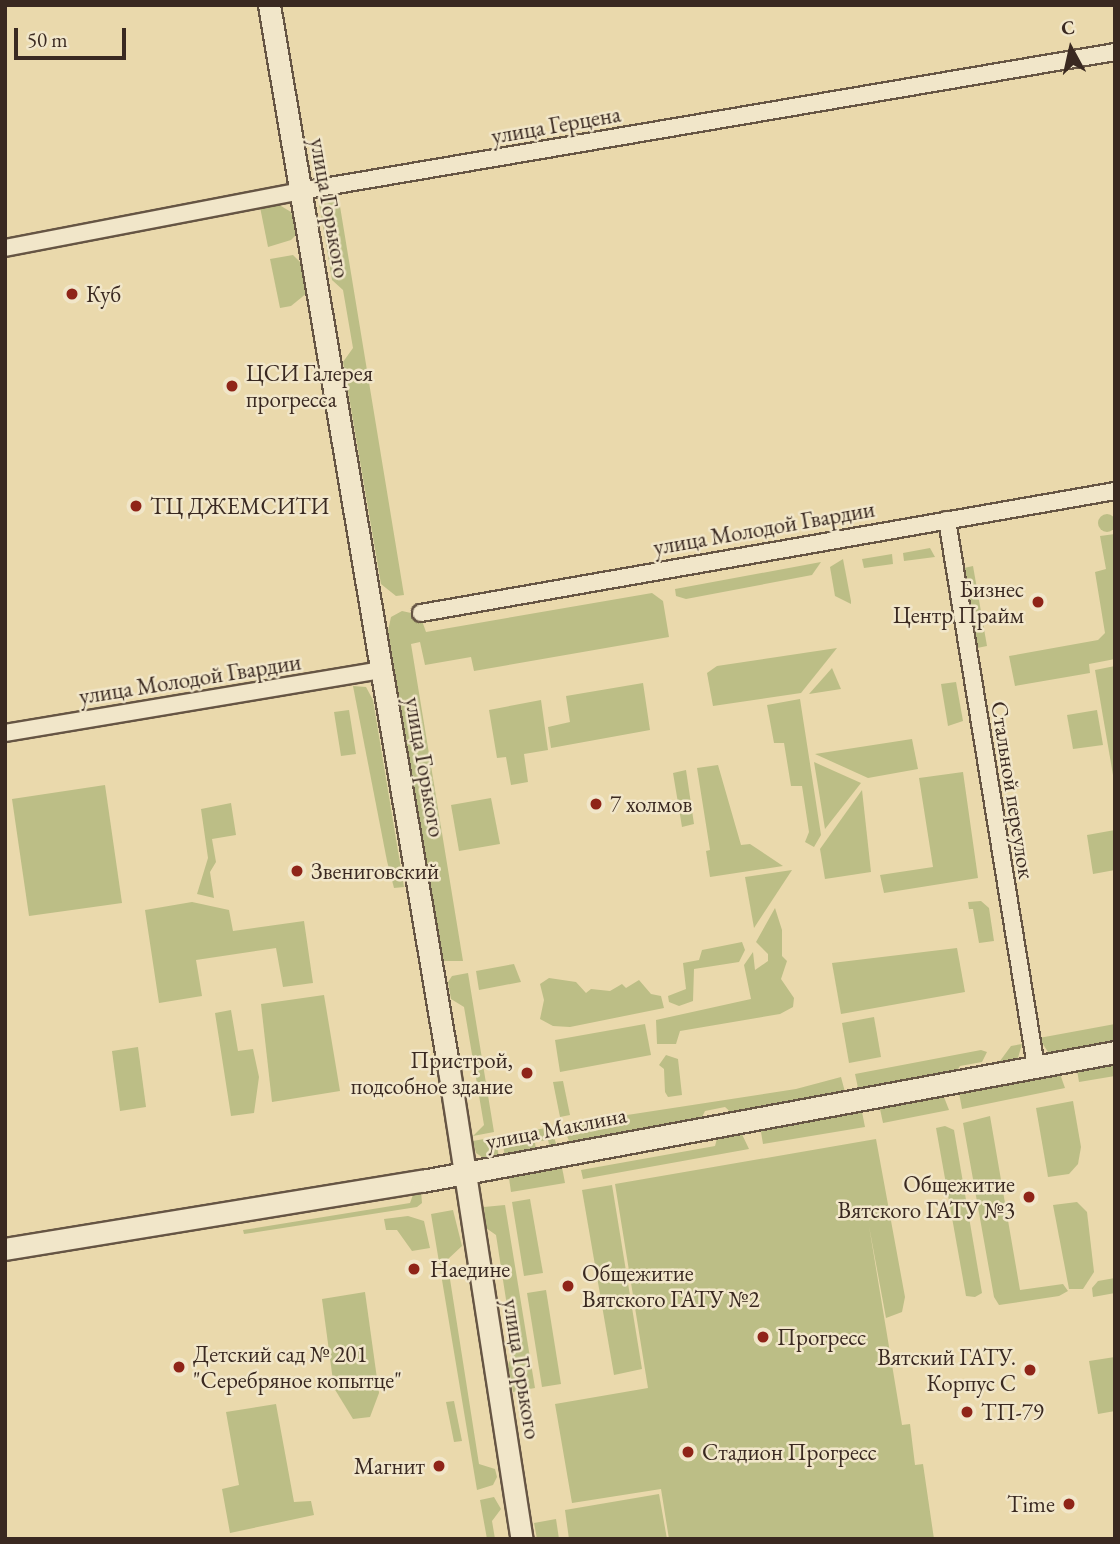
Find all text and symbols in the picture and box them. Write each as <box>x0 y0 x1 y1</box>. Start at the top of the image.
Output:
scale bar <box>18 14 130 58</box>
north arrow <box>1036 14 1106 84</box>
text: С <box>1060 14 1076 41</box>
text: 50 m <box>27 26 68 53</box>
street label: улица Герцена <box>489 100 623 150</box>
street label: улица Горького <box>304 136 356 280</box>
place label: Куб <box>86 280 121 308</box>
marker: Куб <box>64 286 80 302</box>
place label: ЦСИ Галерея прогресса <box>246 359 373 413</box>
marker: ЦСИ Галерея прогресса <box>224 378 240 394</box>
place label: ТЦ ДЖЕМСИТИ <box>150 492 329 520</box>
street label: улица Молодой Гвардии <box>651 495 877 561</box>
marker: ТЦ ДЖЕМСИТИ <box>128 498 144 514</box>
place label: Бизнес Центр Прайм <box>893 575 1024 629</box>
marker: Бизнес Центр Прайм <box>1030 594 1046 610</box>
street label: улица Молодой Гвардии <box>77 648 303 710</box>
street label: улица Горького <box>399 695 451 839</box>
street label: Стальной переулок <box>985 699 1041 881</box>
place label: 7 холмов <box>610 790 692 818</box>
marker: 7 холмов <box>588 796 604 812</box>
place label: Звениговский <box>311 857 439 885</box>
marker: Звениговский <box>289 863 305 879</box>
place label: Пристрой, подсобное здание <box>351 1046 513 1100</box>
marker: Пристрой, подсобное здание <box>519 1065 535 1081</box>
street label: улица Маклина <box>483 1101 629 1155</box>
place label: Общежитие Вятского ГАТУ №3 <box>837 1170 1015 1224</box>
marker: Общежитие Вятского ГАТУ №3 <box>1021 1189 1037 1205</box>
place label: Наедине <box>430 1255 510 1283</box>
marker: Наедине <box>404 1259 424 1279</box>
place label: Общежитие Вятского ГАТУ №2 <box>582 1259 760 1313</box>
marker: Общежитие Вятского ГАТУ №2 <box>560 1278 576 1294</box>
street label: улица Горького <box>497 1297 547 1441</box>
place label: Прогресс <box>777 1323 866 1351</box>
marker: Прогресс <box>755 1329 771 1345</box>
place label: Детский сад № 201 "Серебряное копытце" <box>193 1340 402 1394</box>
place label: Вятский ГАТУ. Корпус С <box>877 1343 1016 1397</box>
marker: Детский сад № 201 "Серебряное копытце" <box>171 1359 187 1375</box>
marker: Вятский ГАТУ. Корпус С <box>1022 1362 1038 1378</box>
place label: ТП-79 <box>981 1398 1044 1426</box>
marker: ТП-79 <box>959 1404 975 1420</box>
place label: Стадион Прогресс <box>702 1438 877 1466</box>
marker: Стадион Прогресс <box>680 1444 696 1460</box>
place label: Магнит <box>354 1452 425 1480</box>
marker: Магнит <box>431 1458 447 1474</box>
place label: Time <box>1007 1490 1055 1518</box>
marker: Time <box>1061 1496 1077 1512</box>

